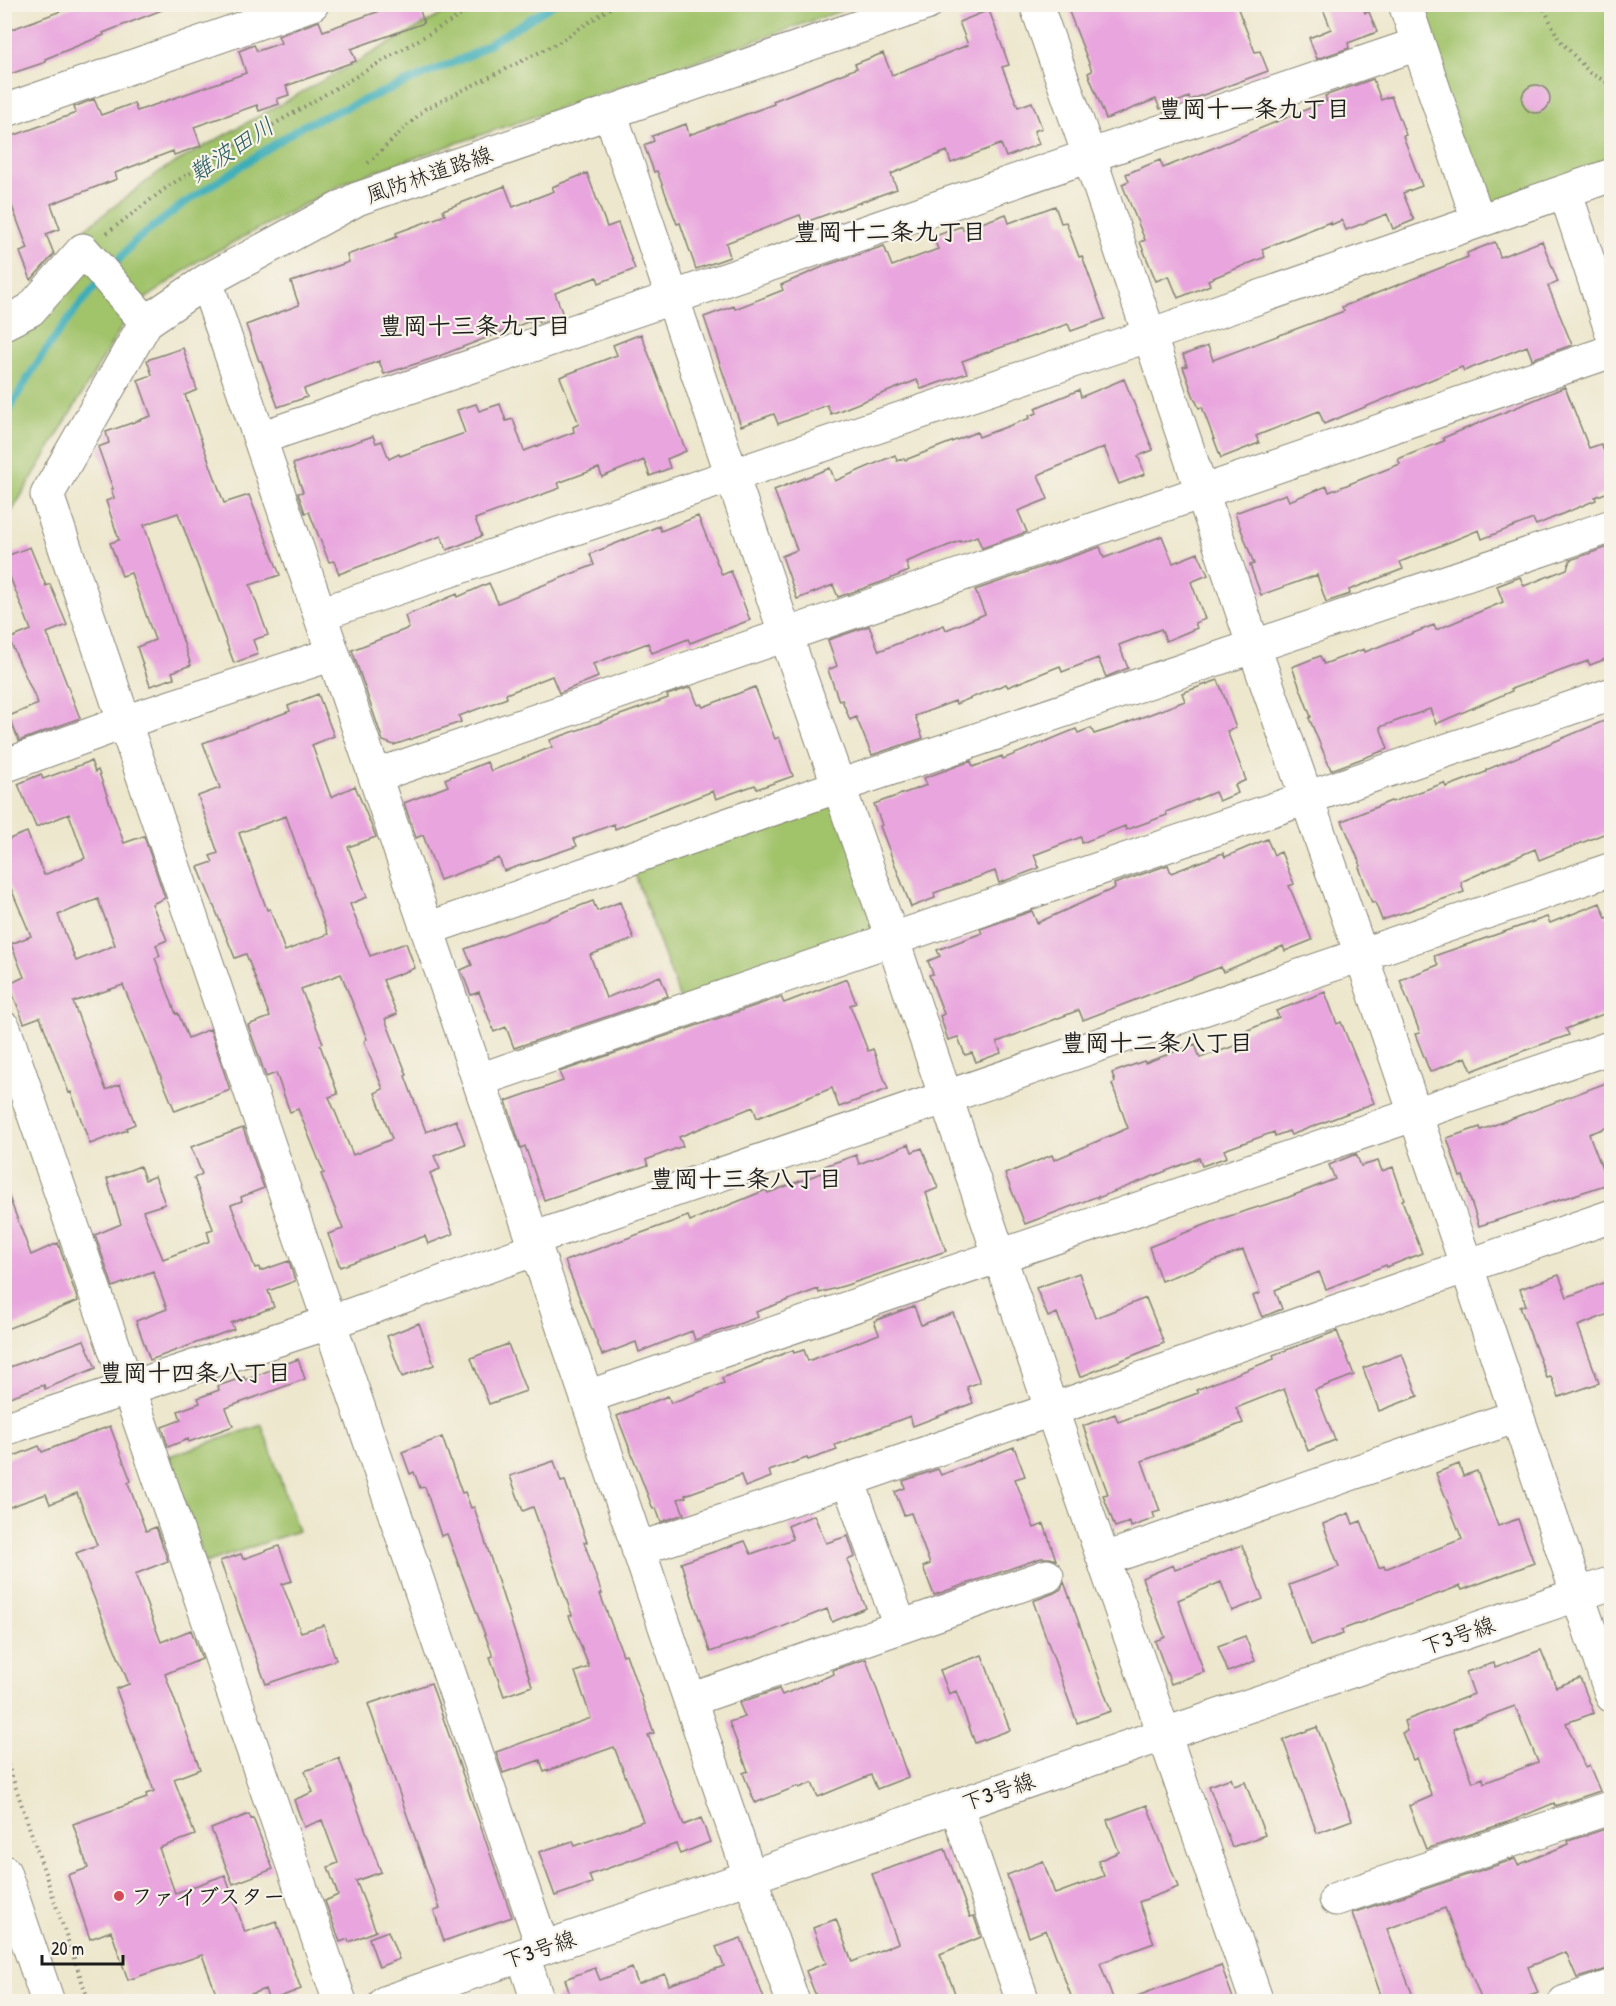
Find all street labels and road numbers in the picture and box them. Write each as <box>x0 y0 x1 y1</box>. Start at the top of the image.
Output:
street label: 風防林道路線 <box>362 138 496 210</box>
street label: 下3号線 <box>1417 1608 1499 1662</box>
street label: 下3号線 <box>957 1764 1039 1818</box>
street label: 下3号線 <box>498 1922 580 1976</box>

